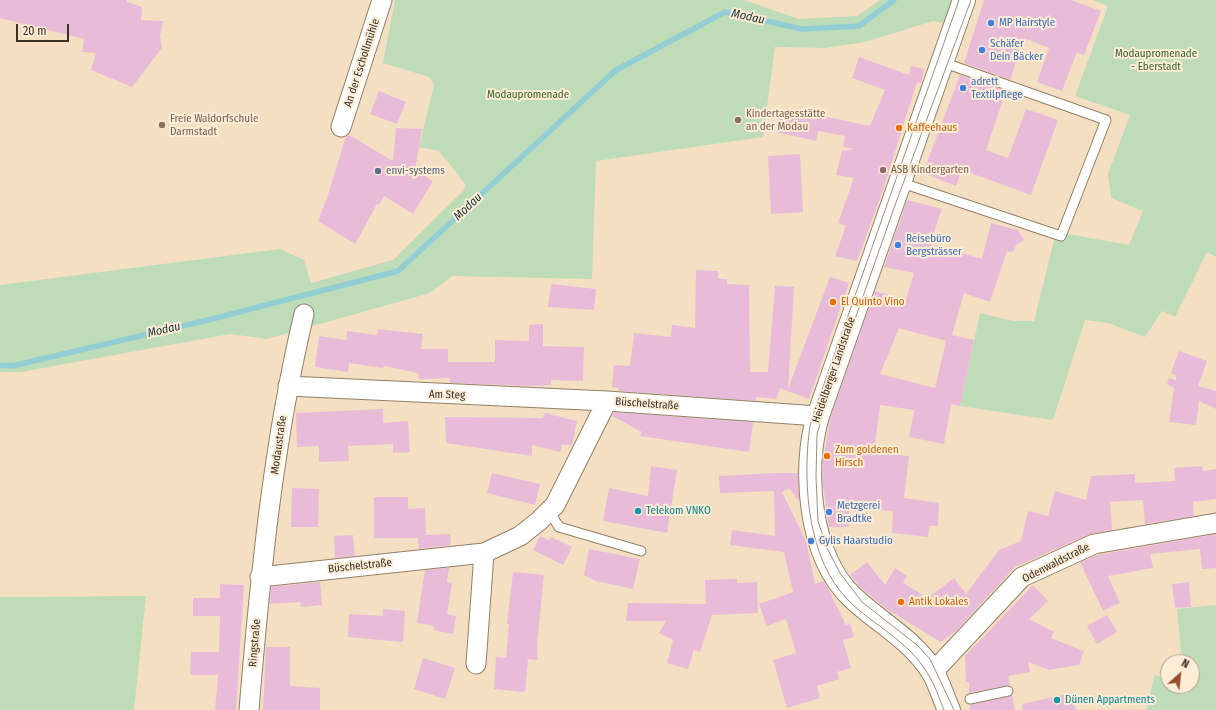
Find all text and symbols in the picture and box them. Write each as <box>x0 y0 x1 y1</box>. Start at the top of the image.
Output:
water label: Modau <box>730 6 766 28</box>
scale bar <box>18 16 71 42</box>
place label: MP Hairstyle <box>999 16 1055 30</box>
street label: An der Eschollmühle <box>341 17 383 109</box>
marker: MP Hairstyle <box>986 18 996 28</box>
text: 20 m <box>23 24 47 38</box>
place label: Schäfer Dein Bäcker <box>990 37 1043 63</box>
marker: Schäfer Dein Bäcker <box>977 45 987 55</box>
park label: Modaupromenade - Eberstadt <box>1115 47 1197 73</box>
place label: adrett Textilpflege <box>971 75 1023 101</box>
marker: adrett Textilpflege <box>958 83 968 93</box>
park label: Modaupromenade <box>487 88 569 102</box>
place label: Kindertagesstätte an der Modau <box>746 107 825 133</box>
place label: Freie Waldorfschule Darmstadt <box>170 112 258 138</box>
marker: Kindertagesstätte an der Modau <box>733 115 743 125</box>
marker: Freie Waldorfschule Darmstadt <box>157 120 167 130</box>
place label: Kaffeehaus <box>907 121 957 135</box>
marker: Kaffeehaus <box>894 123 904 133</box>
place label: ASB Kindergarten <box>891 163 969 177</box>
place label: envi-systems <box>386 164 445 178</box>
marker: ASB Kindergarten <box>878 165 888 175</box>
marker: envi-systems <box>373 166 383 176</box>
water label: Modau <box>451 190 485 224</box>
place label: Reisebüro Bergsträsser <box>906 232 962 258</box>
marker: Reisebüro Bergsträsser <box>893 240 903 250</box>
place label: El Quinto Vino <box>841 295 905 309</box>
marker: El Quinto Vino <box>828 297 838 307</box>
street label: Heidelberger Landstraße <box>810 315 858 425</box>
water label: Modau <box>146 319 182 341</box>
street label: Am Steg <box>429 388 465 402</box>
street label: Büschelstraße <box>615 395 679 413</box>
street label: Modaustraße <box>268 415 290 475</box>
place label: Zum goldenen Hirsch <box>835 443 899 469</box>
marker: Zum goldenen Hirsch <box>822 451 832 461</box>
place label: Metzgerei Bradtke <box>837 499 880 525</box>
place label: Telekom VNKO <box>646 504 711 518</box>
marker: Telekom VNKO <box>633 506 643 516</box>
marker: Metzgerei Bradtke <box>824 507 834 517</box>
place label: Gylis Haarstudio <box>819 534 893 548</box>
marker: Gylis Haarstudio <box>806 536 816 546</box>
street label: Odenwaldstraße <box>1020 540 1092 586</box>
street label: Büschelstraße <box>328 556 392 576</box>
place label: Antik Lokales <box>909 595 968 609</box>
marker: Antik Lokales <box>896 597 906 607</box>
street label: Ringstraße <box>246 618 264 668</box>
north arrow <box>1160 654 1200 694</box>
text: N <box>1179 656 1191 671</box>
place label: Dünen Appartments <box>1065 693 1155 707</box>
marker: Dünen Appartments <box>1052 695 1062 705</box>

